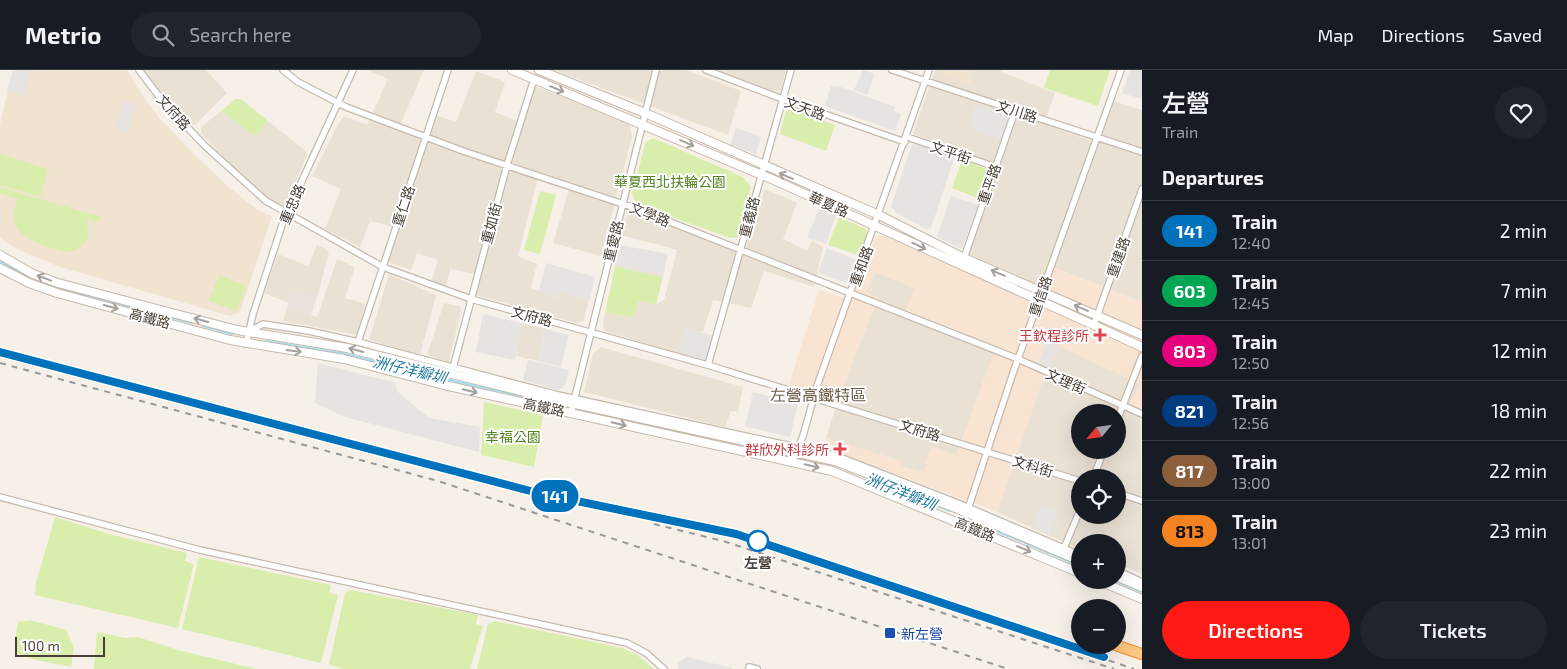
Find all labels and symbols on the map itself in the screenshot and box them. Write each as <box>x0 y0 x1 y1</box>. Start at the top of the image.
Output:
one-way arrow <box>549 84 564 94</box>
street label: 文府路 <box>154 91 194 133</box>
street label: 文天路 <box>782 93 828 123</box>
street label: 文川路 <box>994 96 1040 126</box>
street label: 文平街 <box>928 137 974 167</box>
one-way arrow <box>679 138 694 148</box>
street label: 重平路 <box>974 161 1004 207</box>
one-way arrow <box>779 170 794 180</box>
park label: 華夏西北扶輪公園 <box>614 173 726 190</box>
street label: 重忠路 <box>276 181 308 227</box>
street label: 重仁路 <box>388 183 418 229</box>
street label: 華夏路 <box>806 188 852 220</box>
street label: 重義路 <box>735 195 763 239</box>
street label: 文學路 <box>627 198 673 230</box>
street label: 重如街 <box>477 201 505 245</box>
street label: 重愛路 <box>600 219 626 263</box>
street label: 重建路 <box>1103 234 1133 280</box>
one-way arrow <box>912 241 927 251</box>
street label: 重和路 <box>846 243 876 289</box>
one-way arrow <box>991 267 1006 277</box>
one-way arrow <box>37 273 53 282</box>
street label: 重信路 <box>1025 273 1055 319</box>
street label: 文府路 <box>510 302 554 330</box>
one-way arrow <box>103 303 119 313</box>
one-way arrow <box>1074 303 1089 312</box>
street label: 高鐵路 <box>128 304 172 332</box>
one-way arrow <box>194 315 210 324</box>
place label: 王欽程診所 <box>1019 327 1089 344</box>
marker: 王欽程診所 <box>1093 328 1107 342</box>
one-way arrow <box>348 345 364 354</box>
one-way arrow <box>286 346 302 356</box>
water label: 洲仔洋瓣圳 <box>371 352 451 387</box>
street label: 文理街 <box>1043 365 1089 397</box>
district label: 左營高鐵特區 <box>770 385 866 404</box>
one-way arrow <box>461 387 477 396</box>
street label: 高鐵路 <box>522 394 566 420</box>
north arrow <box>1071 404 1126 459</box>
street label: 文府路 <box>897 416 943 444</box>
one-way arrow <box>610 419 626 429</box>
park label: 幸福公園 <box>485 428 541 445</box>
place label: 群欣外科診所 <box>745 441 829 458</box>
marker: 群欣外科診所 <box>833 442 847 456</box>
street label: 文科街 <box>1010 452 1056 480</box>
one-way arrow <box>804 462 820 471</box>
water label: 洲仔洋瓣圳 <box>863 469 941 514</box>
line badge: 141 <box>526 480 584 512</box>
street label: 高鐵路 <box>952 513 998 545</box>
marker: 左營 <box>747 530 769 552</box>
one-way arrow <box>1016 545 1031 555</box>
place label: 左營 <box>744 554 772 571</box>
place label: 新左營 <box>901 625 943 642</box>
marker: 新左營 <box>883 626 897 640</box>
scale bar <box>15 634 105 657</box>

